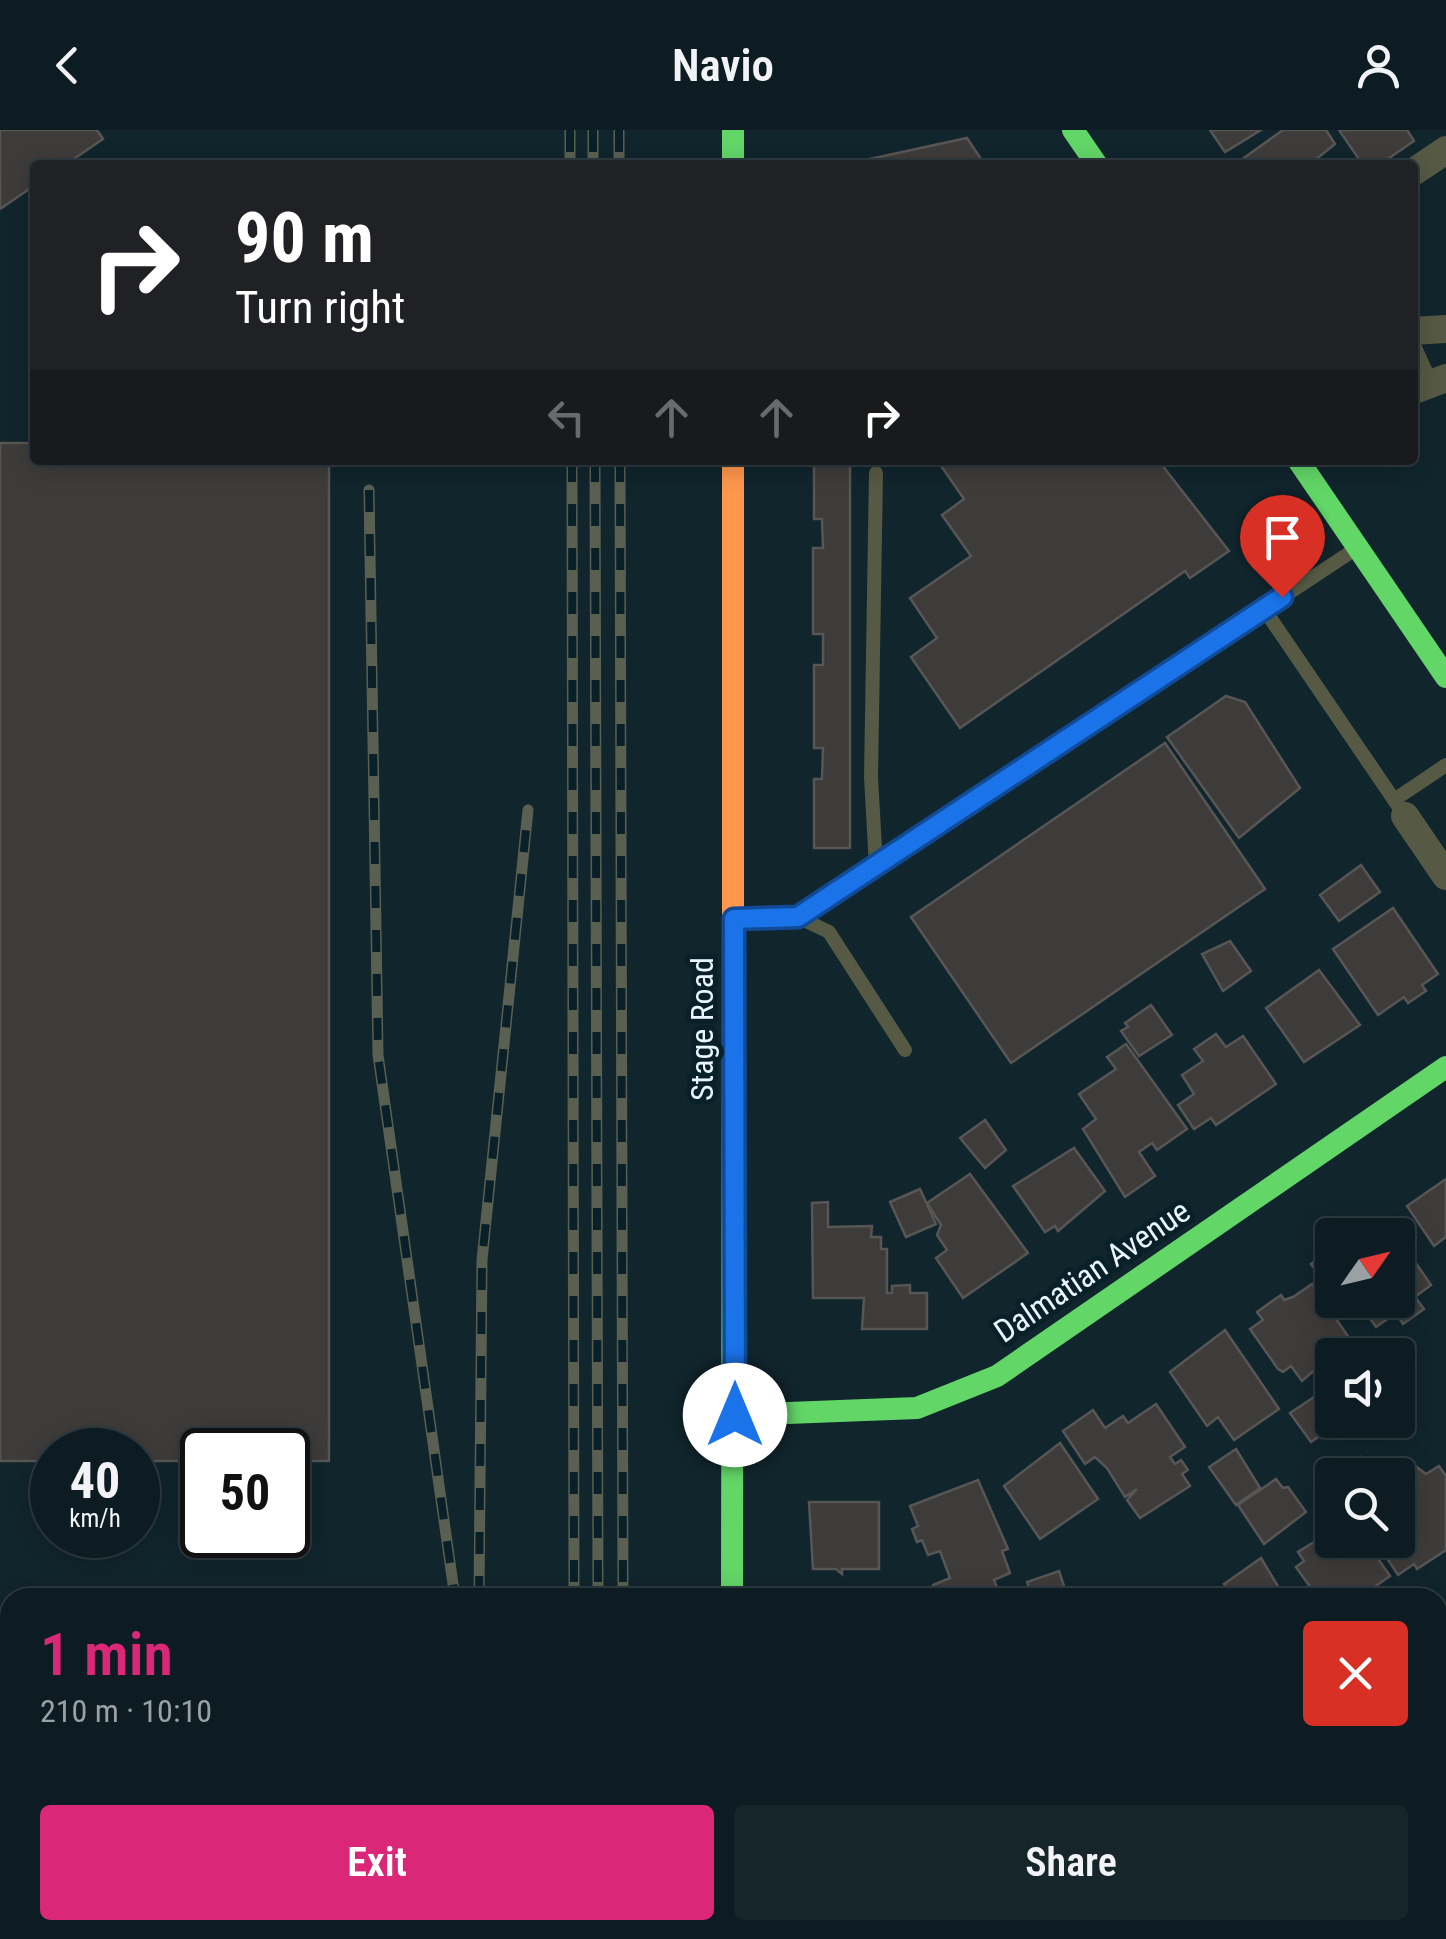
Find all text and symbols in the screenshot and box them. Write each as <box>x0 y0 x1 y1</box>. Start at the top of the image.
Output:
icon: back <box>40 38 95 93</box>
icon: person <box>1351 38 1406 93</box>
text: Navio <box>672 39 774 92</box>
text: 90 m <box>235 197 374 279</box>
icon: right <box>70 200 200 330</box>
text: Turn right <box>235 281 405 334</box>
icon: left <box>539 390 594 445</box>
icon: ahead <box>644 390 699 445</box>
icon: ahead <box>749 390 804 445</box>
icon: right <box>854 390 909 445</box>
pin <box>1240 495 1325 598</box>
icon: arrive <box>1255 510 1310 565</box>
street label: Stage Road <box>683 957 721 1101</box>
street label: Dalmatian Avenue <box>987 1192 1197 1350</box>
north arrow <box>1315 1218 1415 1318</box>
map controls <box>1315 1218 1415 1558</box>
button: sound <box>1315 1338 1415 1438</box>
position arrow <box>683 1363 787 1467</box>
speed limit sign: 50 <box>180 1428 310 1558</box>
text: 40 <box>70 1452 120 1510</box>
button: search <box>1315 1458 1415 1558</box>
text: km/h <box>69 1504 121 1533</box>
text: 1 min <box>40 1619 173 1690</box>
button: close <box>1303 1621 1408 1726</box>
text: 210 m · 10:10 <box>40 1692 212 1730</box>
button: Exit <box>40 1805 714 1920</box>
button: Share <box>734 1805 1408 1920</box>

